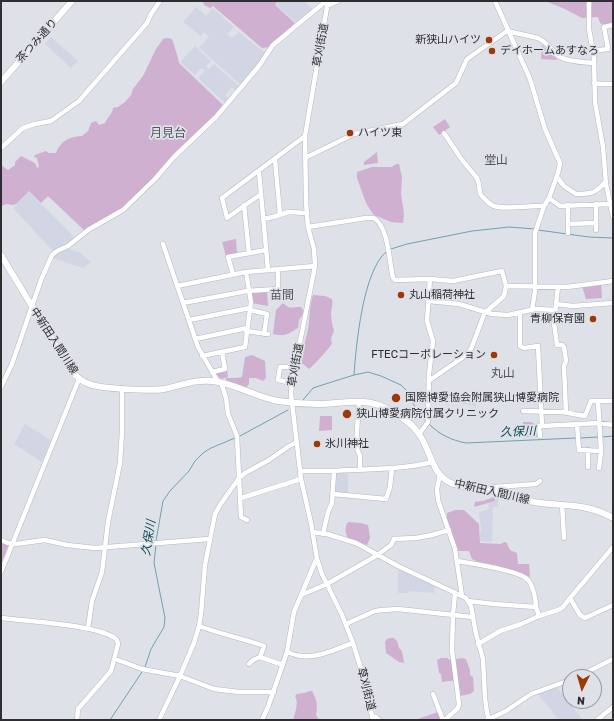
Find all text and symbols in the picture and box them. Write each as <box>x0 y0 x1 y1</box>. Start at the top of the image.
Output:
street label: 茶つみ通り <box>14 16 60 66</box>
street label: 草刈街道 <box>311 22 331 68</box>
place label: 新狭山ハイツ <box>415 33 481 47</box>
marker: 新狭山ハイツ <box>484 35 494 45</box>
place label: デイホームあすなろ <box>500 44 599 58</box>
marker: デイホームあすなろ <box>487 46 497 56</box>
place label: ハイツ東 <box>358 126 402 140</box>
district label: 月見台 <box>150 127 186 141</box>
marker: ハイツ東 <box>345 128 355 138</box>
district label: 堂山 <box>484 154 508 168</box>
place label: 丸山稲荷神社 <box>409 288 475 302</box>
district label: 苗間 <box>270 289 294 303</box>
marker: 丸山稲荷神社 <box>396 290 406 300</box>
street label: 中新田入間川線 <box>27 305 81 377</box>
place label: 青柳保育園 <box>530 312 585 326</box>
marker: 青柳保育園 <box>588 314 598 324</box>
street label: 草刈街道 <box>286 342 306 388</box>
place label: FTECコーポレーション <box>371 348 486 362</box>
marker: FTECコーポレーション <box>489 350 499 360</box>
district label: 丸山 <box>491 367 515 381</box>
place label: 国際博愛協会附属狭山博愛病院 <box>405 391 559 405</box>
marker: 国際博愛協会附属狭山博愛病院 <box>390 392 402 404</box>
place label: 狭山博愛病院付属クリニック <box>356 407 499 421</box>
marker: 狭山博愛病院付属クリニック <box>341 408 353 420</box>
water label: 久保川 <box>500 424 536 440</box>
place label: 氷川神社 <box>325 437 369 451</box>
marker: 氷川神社 <box>312 439 322 449</box>
street label: 中新田入間川線 <box>453 477 531 507</box>
water label: 久保川 <box>139 519 159 557</box>
street label: 草刈街道 <box>354 666 378 712</box>
north arrow <box>562 669 602 709</box>
text: N <box>576 694 586 707</box>

